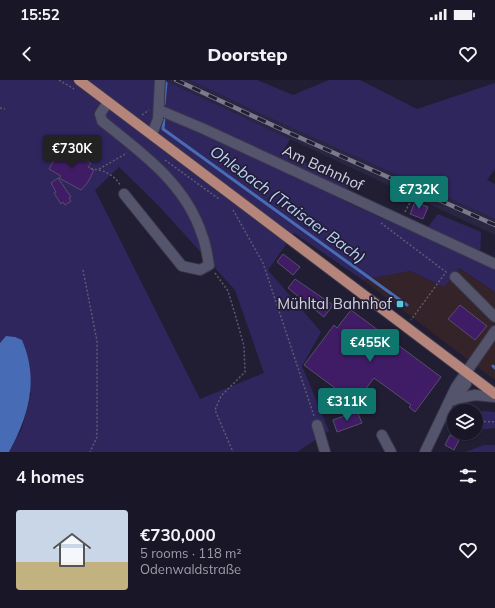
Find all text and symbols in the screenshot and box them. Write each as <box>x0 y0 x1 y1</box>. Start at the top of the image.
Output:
text: 15:52 <box>20 5 60 24</box>
icon: back <box>16 43 38 65</box>
text: Doorstep <box>207 43 288 66</box>
icon: heart <box>457 43 479 65</box>
pin: €730K <box>44 135 100 169</box>
text: €730K <box>52 140 92 156</box>
water label: Ohlebach (Traisaer Bach) <box>206 141 370 267</box>
street label: Am Bahnhof <box>280 141 368 195</box>
pin: €732K <box>391 176 447 210</box>
text: €732K <box>399 181 439 197</box>
place label: Mühltal Bahnhof <box>277 294 393 313</box>
marker: Mühltal Bahnhof <box>395 299 405 309</box>
pin: €455K <box>342 329 398 363</box>
text: €455K <box>350 334 390 350</box>
pin: €311K <box>319 388 375 422</box>
text: €311K <box>327 393 367 409</box>
map controls <box>447 404 483 440</box>
button: layers <box>447 404 483 440</box>
icon: filters <box>457 465 479 487</box>
text: 4 homes <box>16 466 84 487</box>
text: €730,000 <box>140 524 216 545</box>
icon: home <box>48 526 96 574</box>
icon: heart <box>457 539 479 561</box>
text: 5 rooms · 118 m² <box>140 545 241 561</box>
text: Odenwaldstraße <box>140 561 241 577</box>

